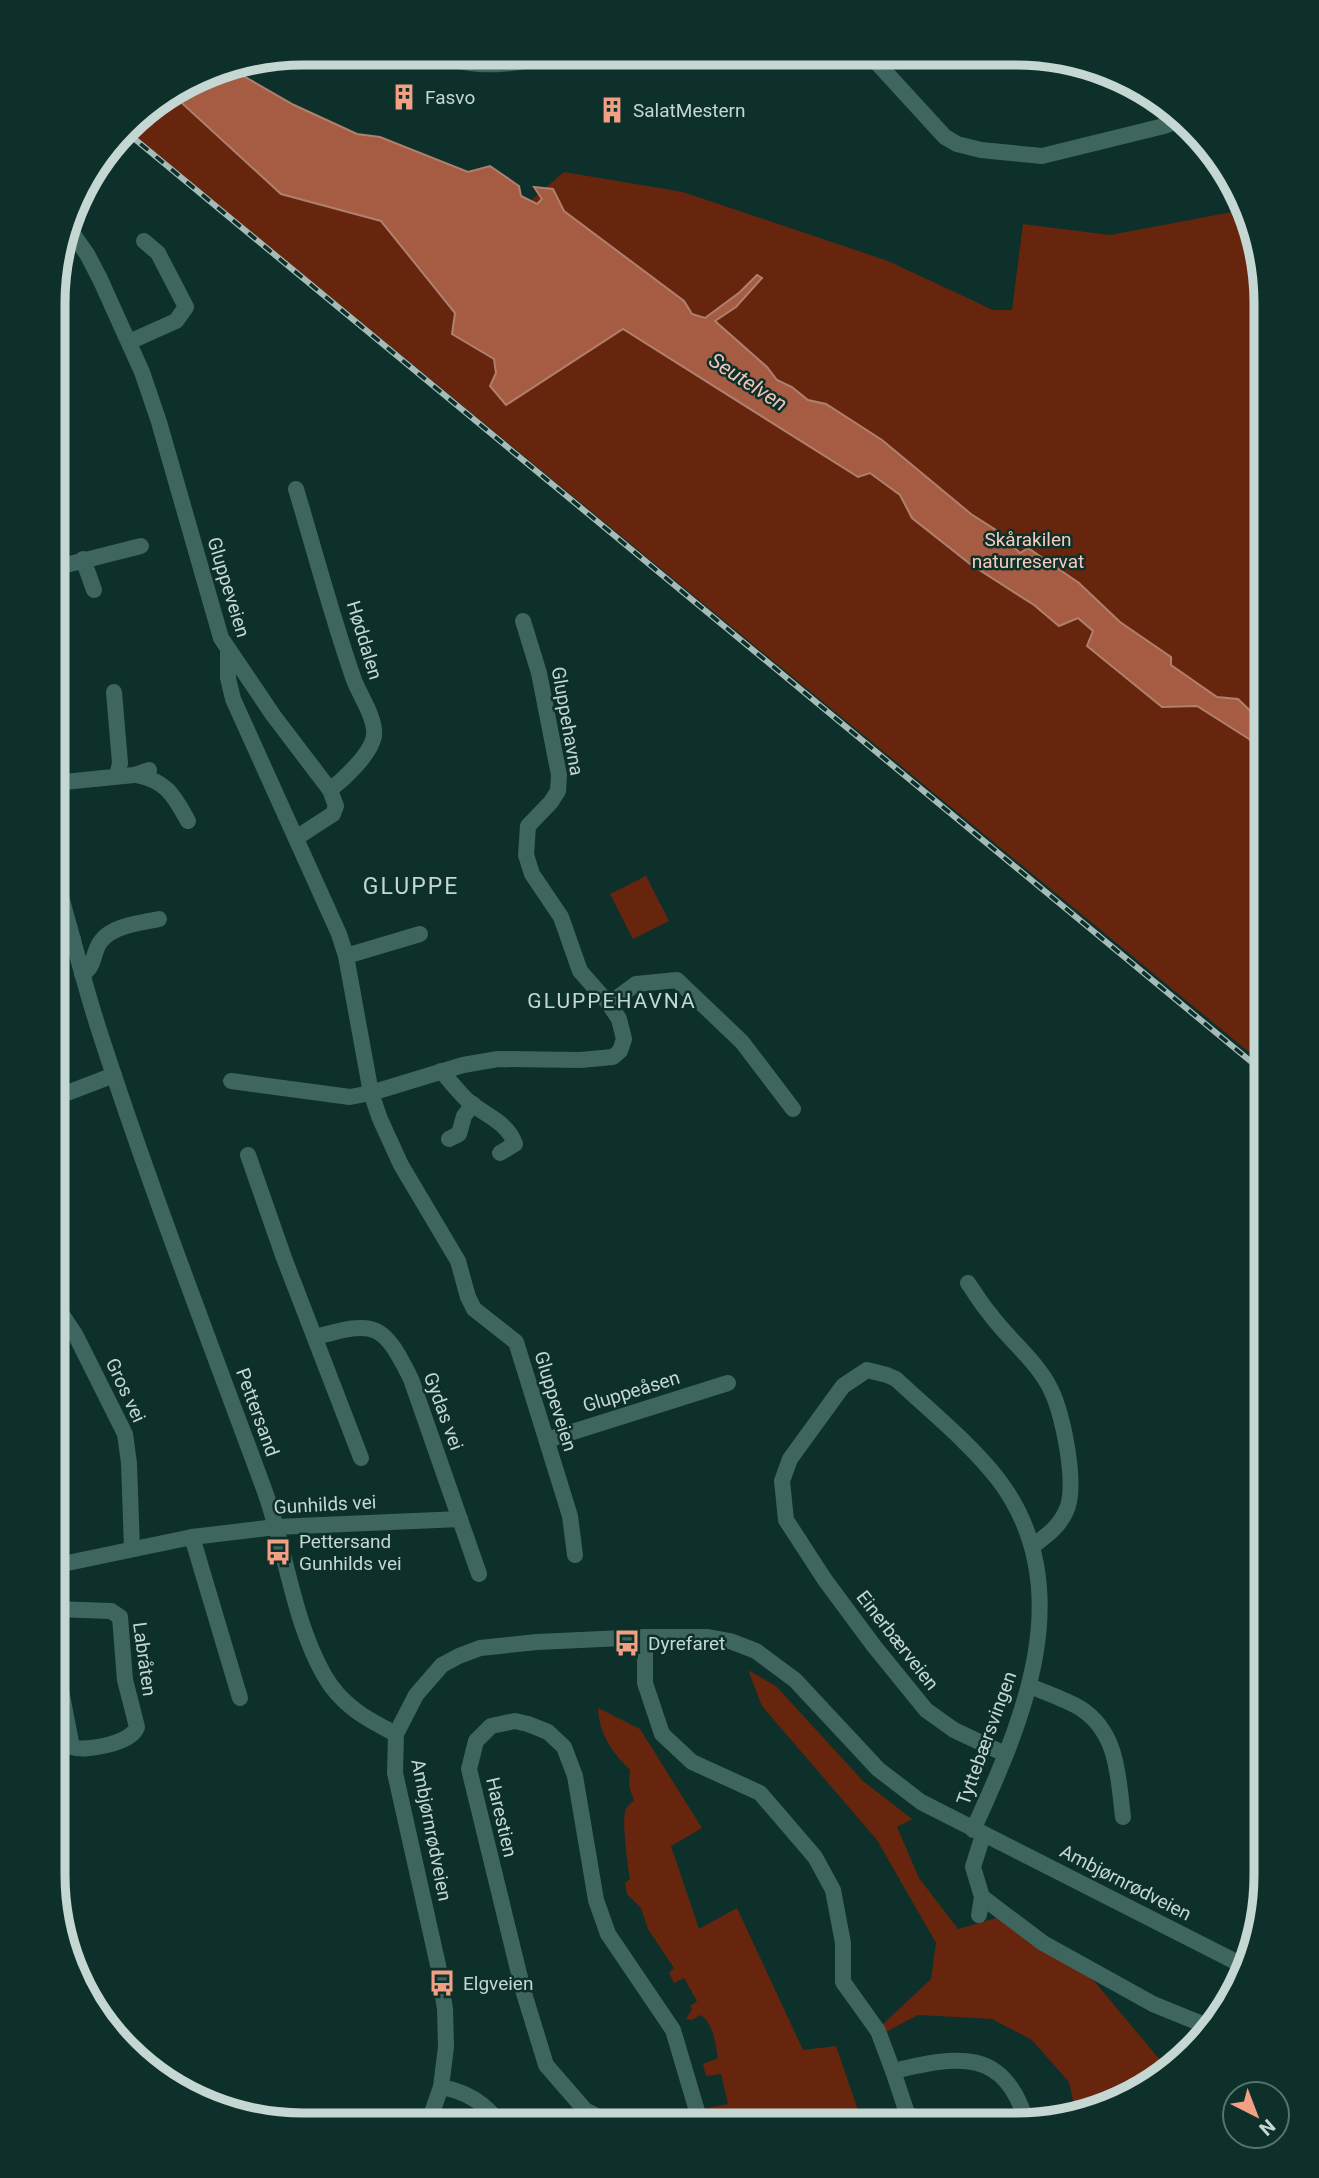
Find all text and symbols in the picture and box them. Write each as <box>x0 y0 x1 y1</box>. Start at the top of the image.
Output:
building icon: Fasvo <box>389 82 419 112</box>
place label: Fasvo <box>425 86 475 109</box>
building icon: SalatMestern <box>597 95 627 125</box>
place label: SalatMestern <box>633 99 745 122</box>
water label: Seutelven <box>704 348 792 416</box>
park label: Skårakilen naturreservat <box>972 528 1084 573</box>
street label: Gluppeveien <box>202 534 255 640</box>
street label: Høddalen <box>342 598 387 682</box>
street label: Gluppehavna <box>547 665 588 777</box>
district label: GLUPPE <box>363 873 459 900</box>
district label: GLUPPEHAVNA <box>527 989 697 1013</box>
street label: Gluppeveien <box>529 1348 582 1454</box>
street label: Gros vei <box>101 1354 150 1426</box>
street label: Pettersand <box>231 1365 284 1459</box>
street label: Gluppeåsen <box>580 1366 682 1417</box>
street label: Gydas vei <box>419 1369 468 1453</box>
street label: Gunhilds vei <box>273 1490 377 1519</box>
place label: Pettersand Gunhilds vei <box>299 1530 402 1575</box>
bus stop icon: Pettersand Gunhilds vei <box>263 1537 293 1567</box>
street label: Einerbærveien <box>852 1586 944 1695</box>
street label: Labråten <box>128 1621 161 1698</box>
bus stop icon: Dyrefaret <box>612 1628 642 1658</box>
place label: Dyrefaret <box>648 1632 725 1655</box>
street label: Tyttebærsvingen <box>952 1668 1021 1808</box>
street label: Ambjørnrødveien <box>406 1757 457 1903</box>
street label: Harestien <box>481 1775 522 1859</box>
street label: Ambjørnrødveien <box>1056 1839 1195 1925</box>
bus stop icon: Elgveien <box>427 1968 457 1998</box>
place label: Elgveien <box>463 1972 533 1995</box>
north arrow <box>1221 2080 1291 2150</box>
text: N <box>1254 2114 1280 2140</box>

